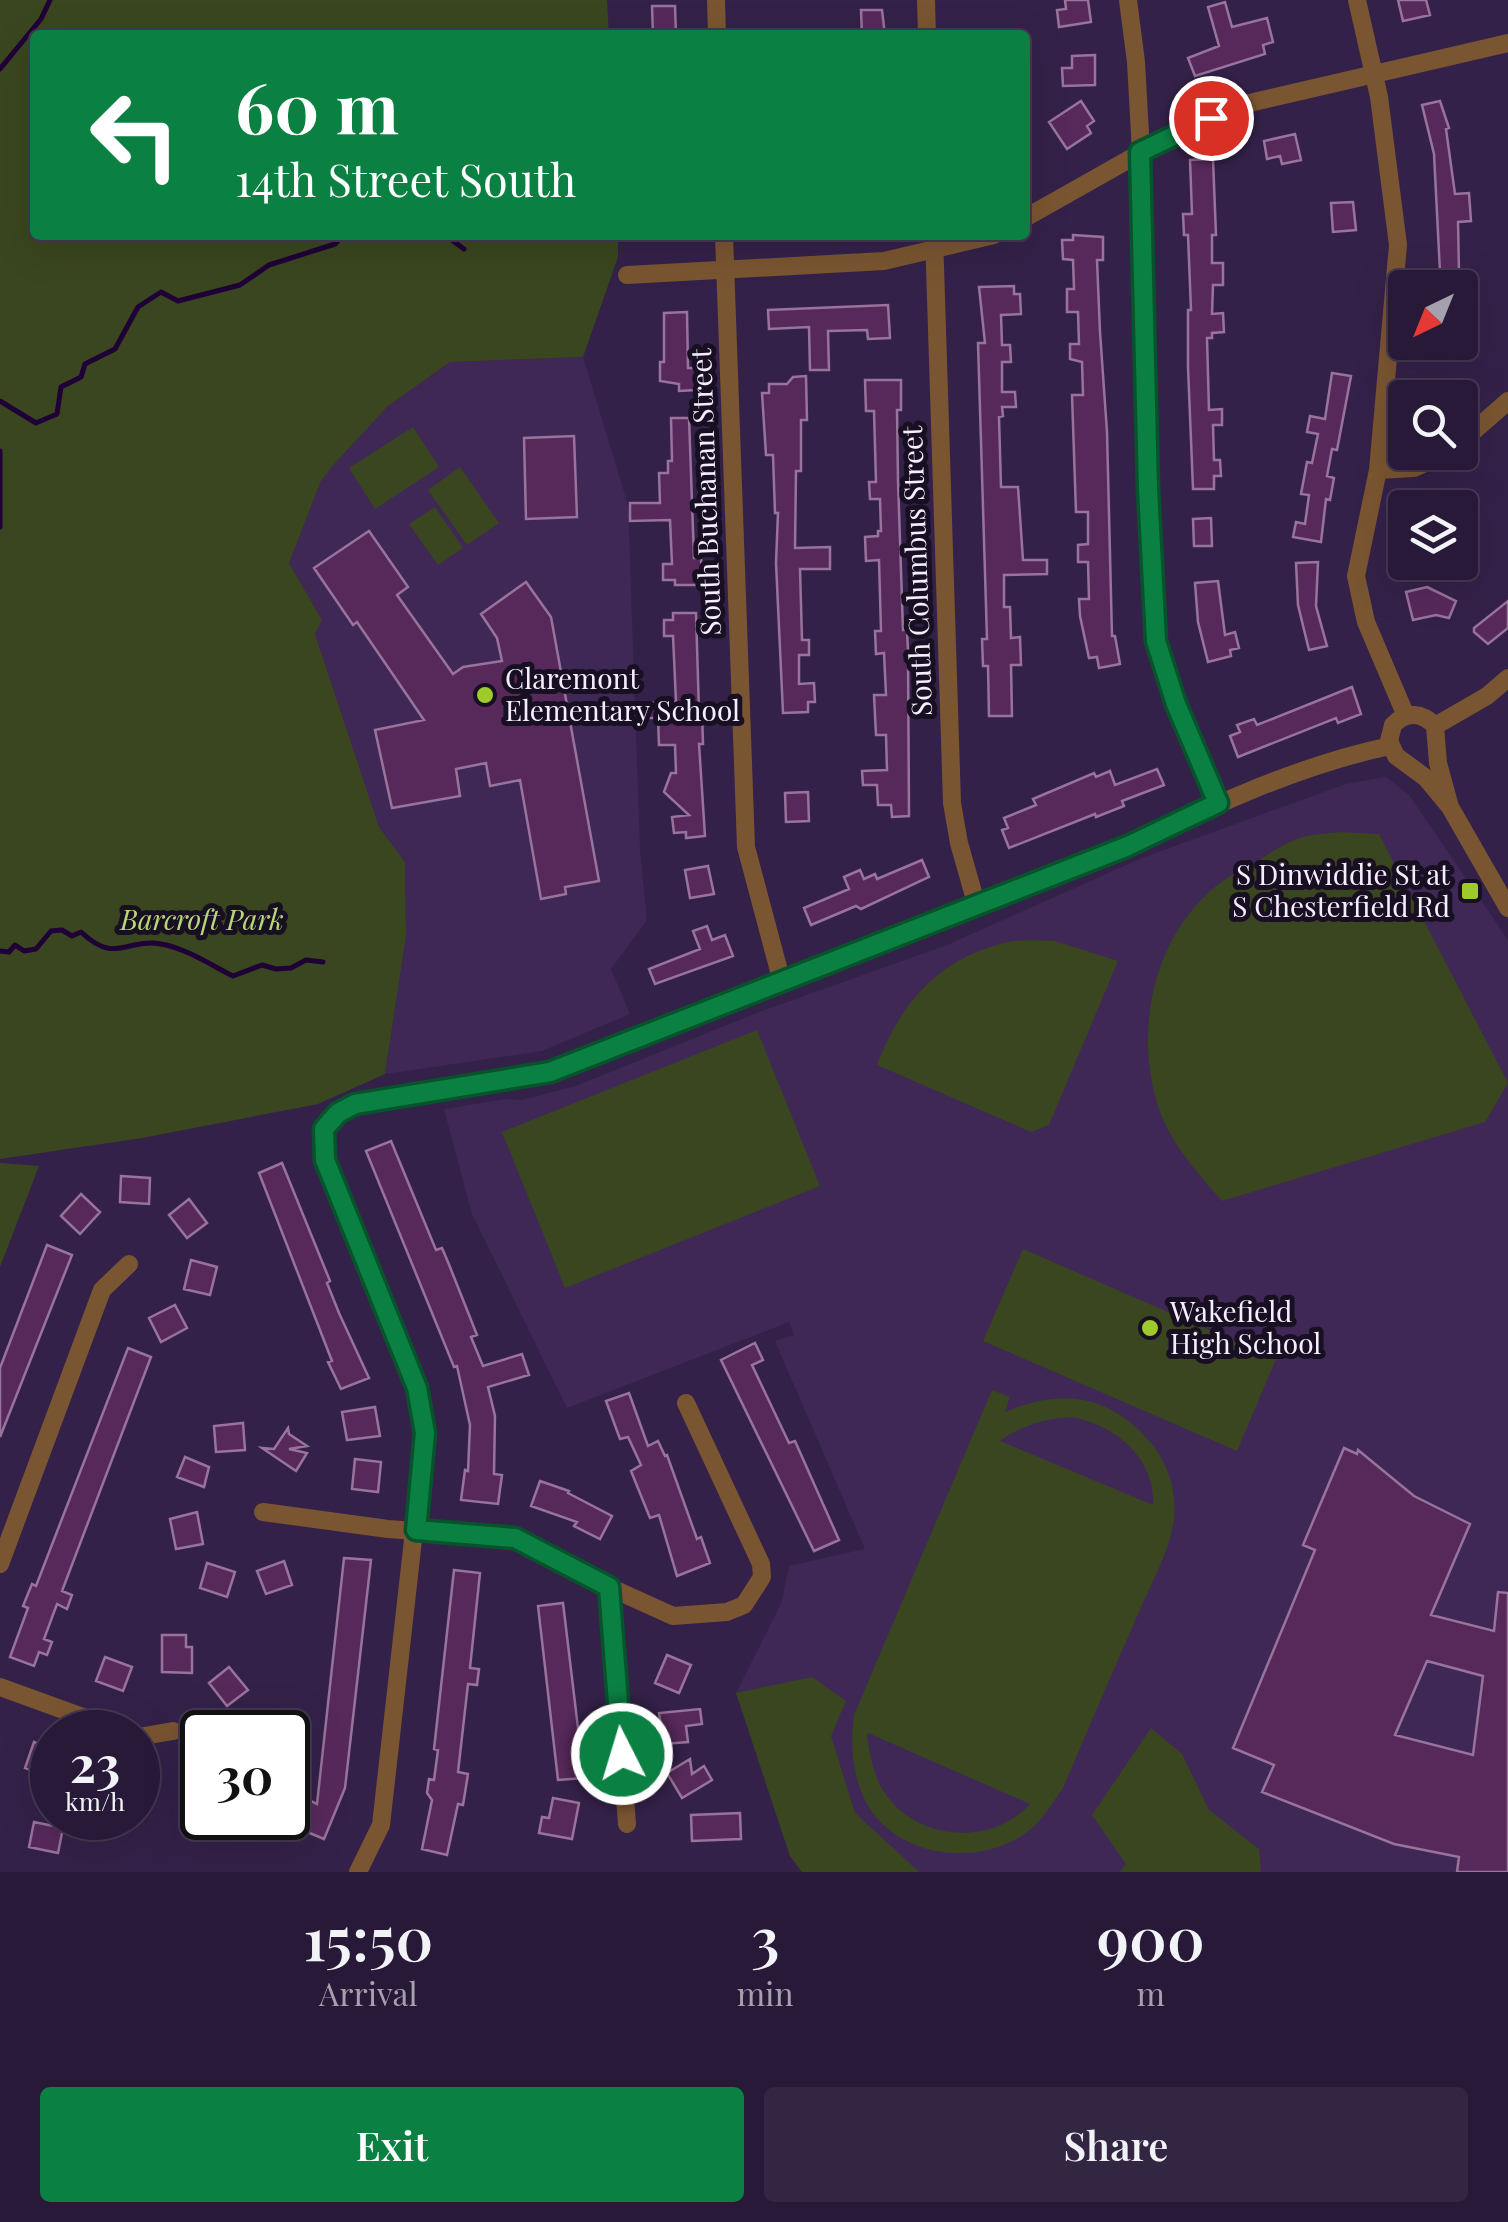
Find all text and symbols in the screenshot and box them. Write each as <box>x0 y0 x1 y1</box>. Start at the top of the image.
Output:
text: 60 m <box>235 58 399 152</box>
icon: left <box>70 70 200 200</box>
pin <box>1169 76 1254 161</box>
icon: arrive <box>1184 91 1239 146</box>
text: 14th Street South <box>235 148 576 208</box>
north arrow <box>1388 270 1478 360</box>
map controls <box>1388 270 1478 580</box>
street label: South Buchanan Street <box>681 347 728 636</box>
button: search <box>1388 380 1478 470</box>
street label: South Columbus Street <box>892 424 939 717</box>
button: layers <box>1388 490 1478 580</box>
place label: Claremont Elementary School <box>505 659 740 728</box>
marker: Claremont Elementary School <box>474 684 496 706</box>
place label: S Dinwiddie St at S Chesterfield Rd <box>1232 855 1451 924</box>
marker: S Dinwiddie St at S Chesterfield Rd <box>1459 880 1481 902</box>
park label: Barcroft Park <box>119 900 284 937</box>
place label: Wakefield High School <box>1169 1292 1321 1361</box>
marker: Wakefield High School <box>1139 1317 1161 1339</box>
position arrow <box>570 1702 674 1806</box>
speed limit sign: 30 <box>180 1710 310 1840</box>
text: 23 <box>70 1729 120 1796</box>
text: km/h <box>65 1784 125 1817</box>
text: 15:50 <box>303 1896 433 1976</box>
text: 3 <box>751 1896 779 1976</box>
text: 900 <box>1097 1896 1205 1976</box>
text: Arrival <box>319 1971 418 2014</box>
text: min <box>737 1971 794 2014</box>
text: m <box>1137 1971 1165 2014</box>
button: Exit <box>40 2087 744 2202</box>
button: Share <box>764 2087 1468 2202</box>

